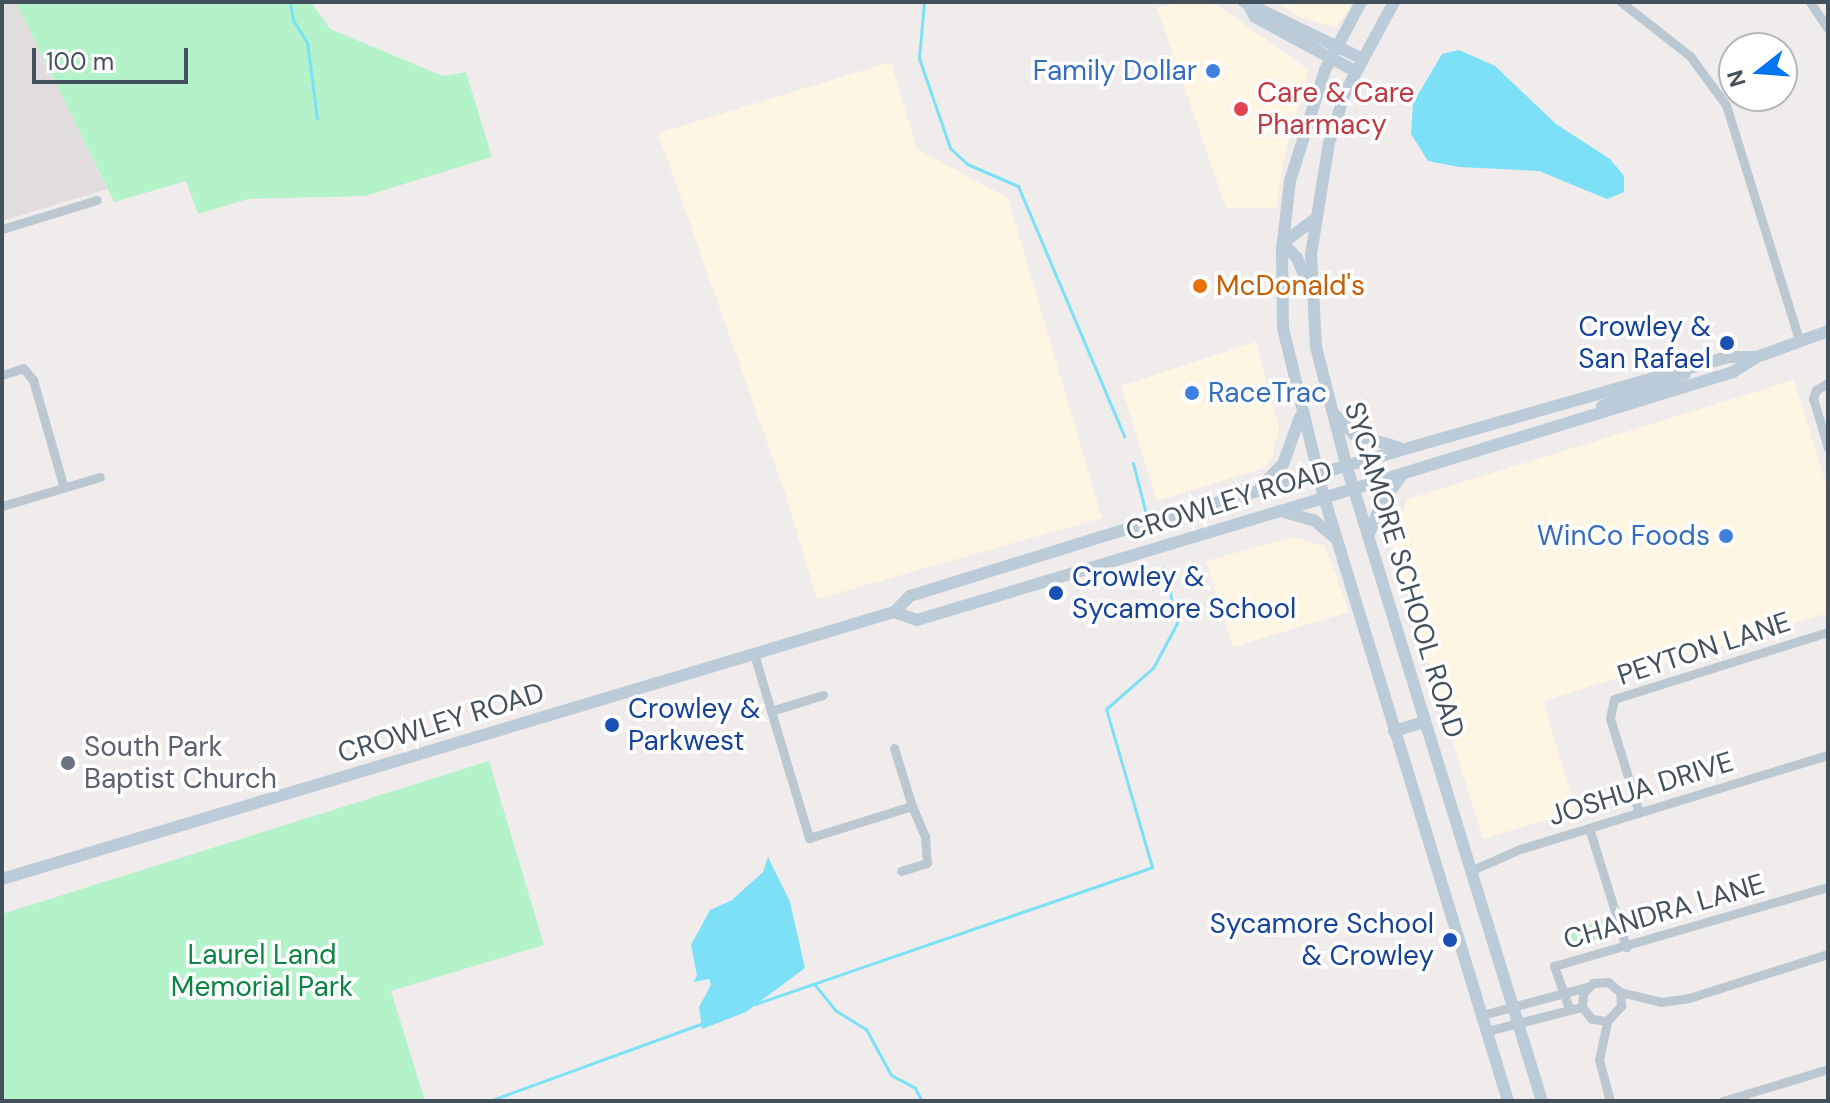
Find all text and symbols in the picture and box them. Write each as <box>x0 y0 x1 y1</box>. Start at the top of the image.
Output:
scale bar <box>36 32 192 82</box>
north arrow <box>1718 32 1798 112</box>
text: 100 m <box>46 46 114 77</box>
place label: Family Dollar <box>1033 54 1197 88</box>
marker: Family Dollar <box>1204 62 1222 80</box>
text: N <box>1720 67 1753 90</box>
place label: Care & Care Pharmacy <box>1257 76 1415 142</box>
marker: Care & Care Pharmacy <box>1232 100 1250 118</box>
place label: McDonald's <box>1216 269 1365 303</box>
marker: McDonald's <box>1191 277 1209 295</box>
place label: Crowley & San Rafael <box>1578 310 1711 376</box>
marker: Crowley & San Rafael <box>1718 334 1736 352</box>
place label: RaceTrac <box>1208 376 1327 410</box>
marker: RaceTrac <box>1183 384 1201 402</box>
street label: SYCAMORE SCHOOL ROAD <box>1337 398 1471 742</box>
street label: CROWLEY ROAD <box>1122 454 1336 548</box>
place label: WinCo Foods <box>1537 519 1710 553</box>
marker: WinCo Foods <box>1717 527 1735 545</box>
place label: Crowley & Sycamore School <box>1072 560 1296 626</box>
marker: Crowley & Sycamore School <box>1047 584 1065 602</box>
street label: PEYTON LANE <box>1613 605 1795 693</box>
street label: CROWLEY ROAD <box>334 676 548 770</box>
place label: Crowley & Parkwest <box>628 692 760 758</box>
marker: Crowley & Parkwest <box>603 716 621 734</box>
place label: South Park Baptist Church <box>84 730 277 796</box>
street label: JOSHUA DRIVE <box>1544 745 1738 833</box>
marker: South Park Baptist Church <box>59 754 77 772</box>
street label: CHANDRA LANE <box>1560 867 1768 957</box>
place label: Sycamore School & Crowley <box>1210 907 1434 973</box>
marker: Sycamore School & Crowley <box>1441 931 1459 949</box>
park label: Laurel Land Memorial Park <box>171 938 353 1004</box>

